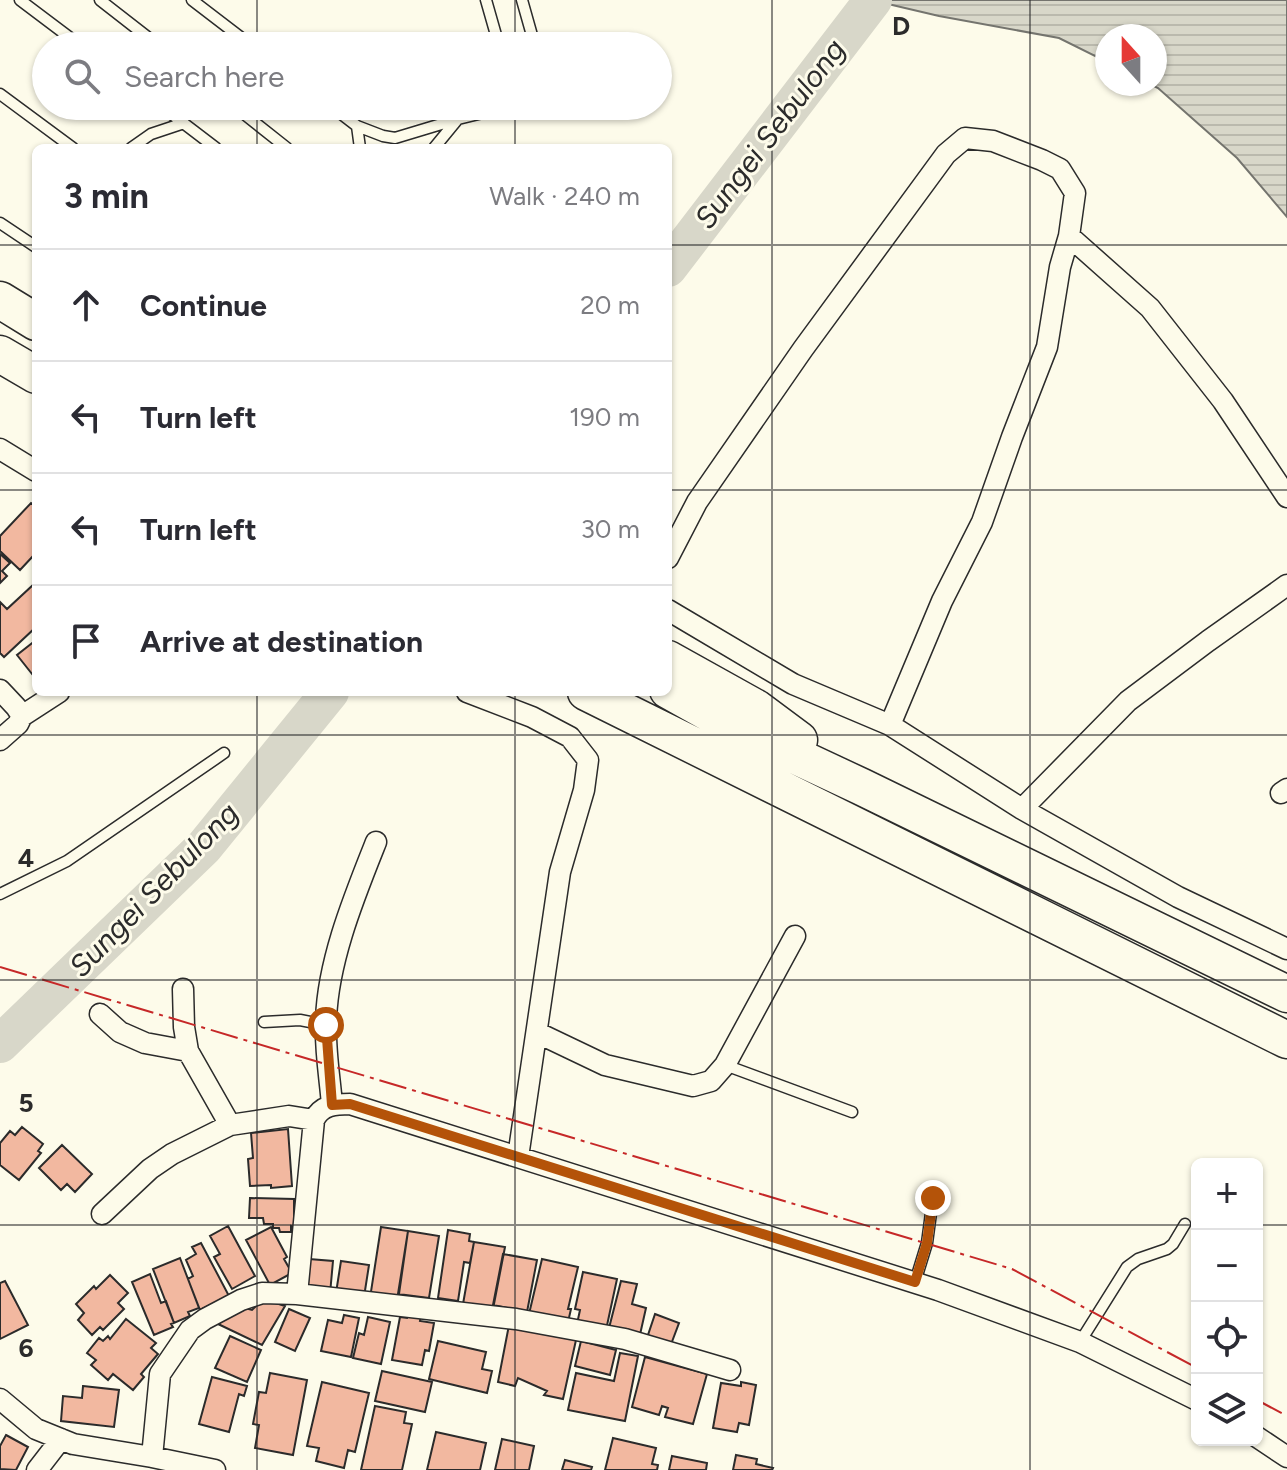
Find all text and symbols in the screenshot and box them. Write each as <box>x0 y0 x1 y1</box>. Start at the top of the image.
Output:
text: D <box>892 10 910 42</box>
north arrow <box>1095 24 1167 96</box>
search box <box>32 32 672 120</box>
water label: Sungei Sebulong <box>686 32 853 236</box>
icon: search <box>60 54 104 98</box>
text: Search here <box>124 58 284 95</box>
text: 3 min <box>64 176 149 217</box>
text: Walk · 240 m <box>489 180 640 212</box>
icon: ahead <box>64 283 108 327</box>
text: Continue <box>140 287 267 324</box>
text: 20 m <box>580 289 640 321</box>
icon: left <box>64 395 108 439</box>
text: Turn left <box>140 399 257 436</box>
text: 190 m <box>569 401 640 433</box>
icon: left <box>64 507 108 551</box>
text: Turn left <box>140 511 257 548</box>
text: 30 m <box>581 513 640 545</box>
icon: arrive <box>64 619 108 663</box>
text: Arrive at destination <box>140 623 423 660</box>
water label: Sungei Sebulong <box>61 795 246 984</box>
text: 4 <box>18 842 34 874</box>
route start <box>308 1007 344 1043</box>
text: 5 <box>18 1087 34 1119</box>
map controls <box>1191 1158 1263 1446</box>
button: + <box>1191 1158 1263 1230</box>
route end <box>915 1180 951 1216</box>
button: − <box>1191 1230 1263 1302</box>
button: locate <box>1191 1302 1263 1374</box>
text: 6 <box>18 1332 34 1364</box>
button: layers <box>1191 1374 1263 1446</box>

